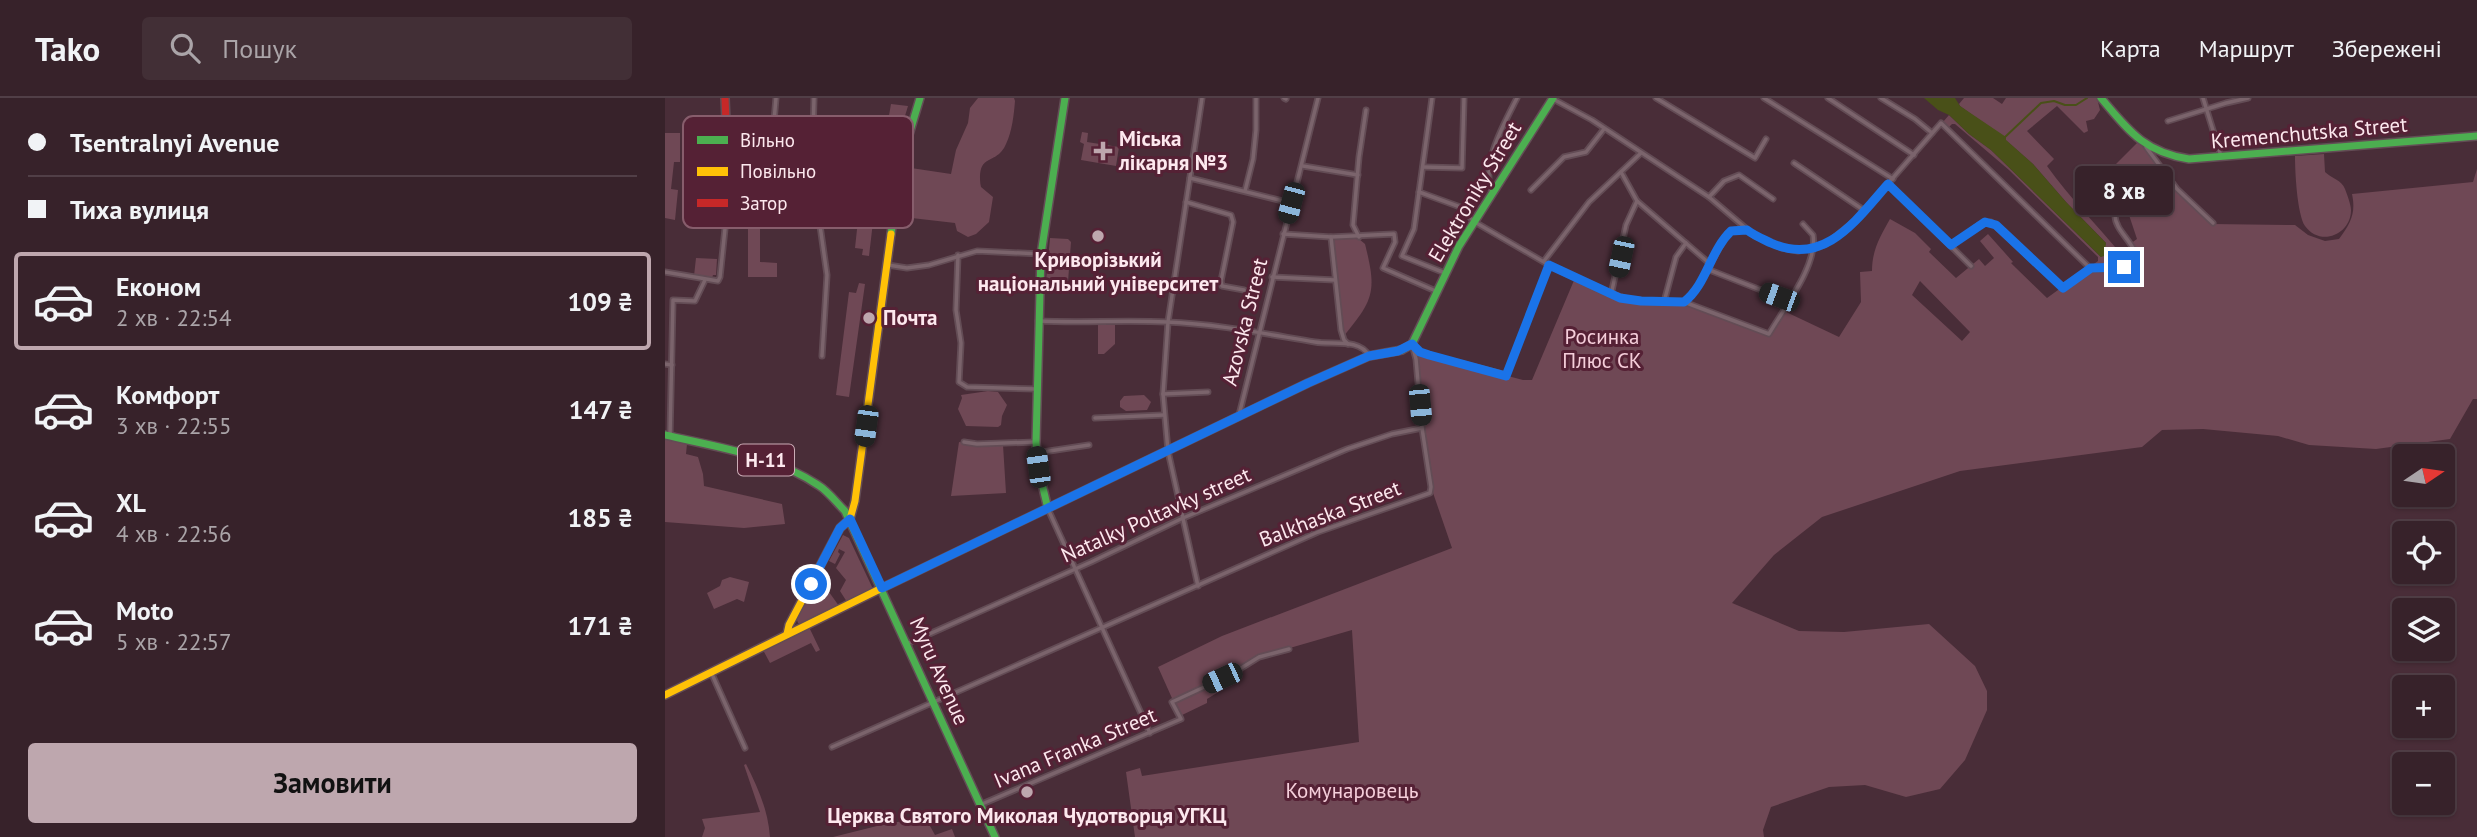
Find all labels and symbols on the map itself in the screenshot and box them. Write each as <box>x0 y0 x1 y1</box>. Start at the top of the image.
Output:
street label: Kremenchutska Street <box>2210 110 2408 155</box>
legend <box>683 116 913 228</box>
street label: Elektroniky Street <box>1422 117 1527 267</box>
place label: Міська лікарня №3 <box>1118 125 1228 176</box>
text: Вільно <box>740 128 795 152</box>
marker: Міська лікарня №3 <box>1093 141 1113 161</box>
text: Повільно <box>740 159 816 183</box>
callout: 8 хв <box>2075 166 2173 214</box>
car <box>1276 180 1307 226</box>
text: Затор <box>740 191 787 215</box>
marker: Криворізький національний університет <box>1090 228 1106 244</box>
car <box>1607 234 1636 280</box>
place label: Криворізький національний університет <box>978 246 1218 297</box>
route end <box>2108 251 2140 283</box>
street label: Azovska Street <box>1216 255 1273 388</box>
car <box>1756 280 1803 314</box>
place label: Почта <box>883 304 938 331</box>
marker: Почта <box>861 310 877 326</box>
park label: Росинка Плюс СК <box>1562 323 1642 374</box>
car <box>1408 383 1433 427</box>
car <box>853 404 880 448</box>
road number: Н-11 <box>738 444 794 476</box>
north arrow <box>2392 444 2455 508</box>
car <box>1025 445 1052 489</box>
street label: Natalky Poltavky street <box>1057 461 1255 568</box>
street label: Balkhaska Street <box>1255 474 1404 553</box>
route start <box>795 568 827 600</box>
street label: Myru Avenue <box>904 613 975 729</box>
car <box>1199 660 1246 696</box>
street label: Ivana Franka Street <box>990 701 1160 794</box>
park label: Комунаровець <box>1286 777 1419 804</box>
marker: Церква Святого Миколая Чудотворця УГКЦ <box>1019 784 1035 800</box>
place label: Церква Святого Миколая Чудотворця УГКЦ <box>827 802 1227 829</box>

